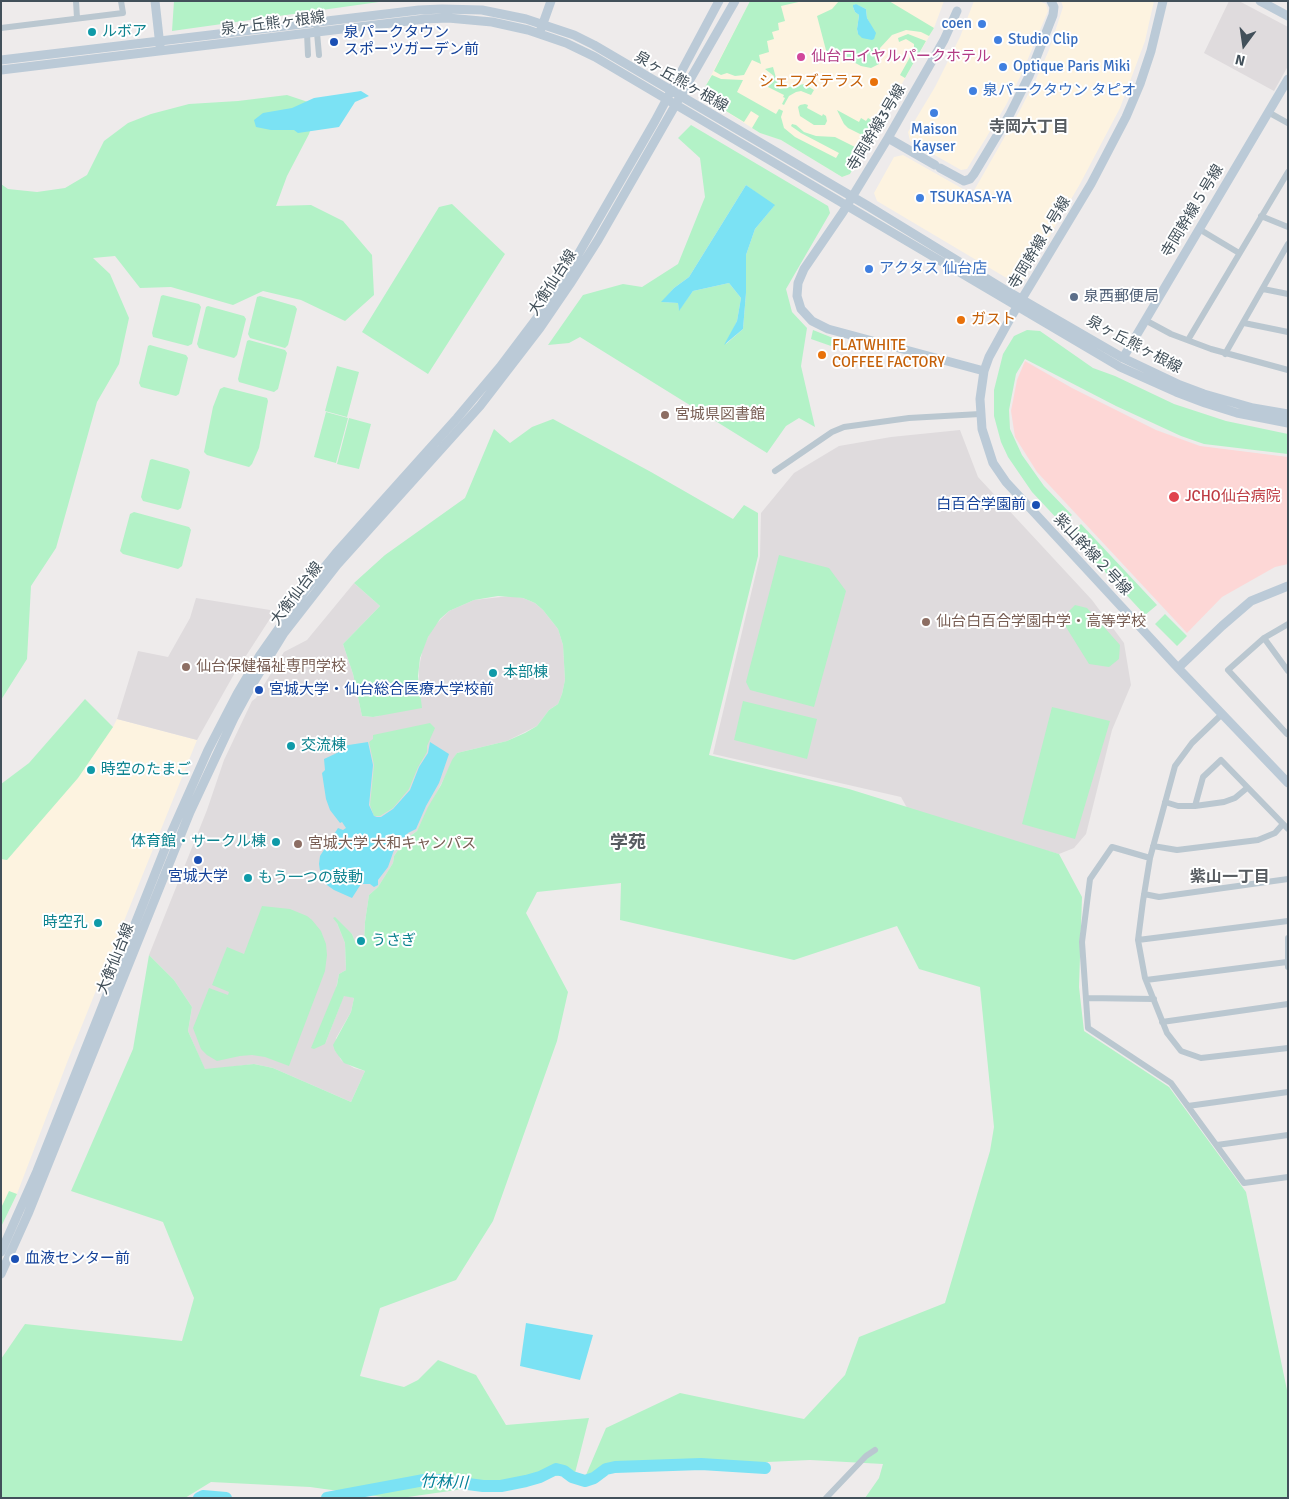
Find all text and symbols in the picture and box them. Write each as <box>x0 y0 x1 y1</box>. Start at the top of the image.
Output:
street label: 泉ヶ丘熊ヶ根線 <box>220 9 326 39</box>
place label: coen <box>942 15 972 33</box>
marker: coen <box>976 18 988 30</box>
north arrow <box>1219 20 1269 70</box>
place label: ルボア <box>102 23 147 41</box>
place label: 泉パークタウン スポーツガーデン前 <box>344 24 479 59</box>
marker: ルボア <box>86 26 98 38</box>
place label: Studio Clip <box>1008 31 1078 49</box>
marker: Studio Clip <box>992 34 1004 46</box>
marker: 泉パークタウン スポーツガーデン前 <box>328 36 340 48</box>
street label: 泉ヶ丘熊ヶ根線 <box>631 48 731 116</box>
place label: 仙台ロイヤルパークホテル <box>811 48 991 66</box>
marker: 仙台ロイヤルパークホテル <box>795 51 807 63</box>
text: N <box>1233 51 1247 69</box>
place label: Optique Paris Miki <box>1013 58 1130 76</box>
marker: Optique Paris Miki <box>997 61 1009 73</box>
place label: シェフズテラス <box>759 73 864 91</box>
marker: シェフズテラス <box>868 76 880 88</box>
street label: 寺岡幹線3号線 <box>844 81 910 175</box>
place label: 泉パークタウン タピオ <box>983 82 1136 100</box>
marker: 泉パークタウン タピオ <box>967 85 979 97</box>
marker: Maison Kayser <box>928 107 940 119</box>
district label: 寺岡六丁目 <box>989 118 1069 138</box>
place label: Maison Kayser <box>911 121 957 156</box>
street label: 寺岡幹線５号線 <box>1158 161 1228 261</box>
place label: TSUKASA-YA <box>930 189 1012 207</box>
marker: TSUKASA-YA <box>914 192 926 204</box>
street label: 寺岡幹線４号線 <box>1005 193 1075 293</box>
street label: 大衡仙台線 <box>525 247 581 319</box>
place label: アクタス 仙台店 <box>879 260 987 278</box>
marker: アクタス 仙台店 <box>863 263 875 275</box>
place label: 泉西郵便局 <box>1084 288 1159 306</box>
marker: 泉西郵便局 <box>1068 291 1080 303</box>
place label: ガスト <box>971 311 1016 329</box>
street label: 泉ヶ丘熊ヶ根線 <box>1083 312 1185 378</box>
marker: ガスト <box>955 314 967 326</box>
place label: FLATWHITE COFFEE FACTORY <box>832 337 945 372</box>
marker: FLATWHITE COFFEE FACTORY <box>816 349 828 361</box>
place label: 宮城県図書館 <box>675 406 765 424</box>
marker: 宮城県図書館 <box>659 409 671 421</box>
place label: JCHO仙台病院 <box>1185 488 1281 506</box>
marker: JCHO仙台病院 <box>1167 490 1181 504</box>
place label: 白百合学園前 <box>936 496 1026 514</box>
marker: 白百合学園前 <box>1030 499 1042 511</box>
street label: 紫山幹線２号線 <box>1050 510 1134 600</box>
street label: 大衡仙台線 <box>267 559 327 629</box>
place label: 仙台白百合学園中学・高等学校 <box>936 613 1146 631</box>
marker: 仙台白百合学園中学・高等学校 <box>920 616 932 628</box>
place label: 仙台保健福祉専門学校 <box>196 658 346 676</box>
marker: 仙台保健福祉専門学校 <box>180 661 192 673</box>
place label: 本部棟 <box>503 664 548 682</box>
marker: 本部棟 <box>487 667 499 679</box>
place label: 宮城大学・仙台総合医療大学校前 <box>269 681 494 699</box>
marker: 宮城大学・仙台総合医療大学校前 <box>253 684 265 696</box>
place label: 交流棟 <box>301 737 346 755</box>
marker: 交流棟 <box>285 740 297 752</box>
place label: 時空のたまご <box>101 761 191 779</box>
marker: 時空のたまご <box>85 764 97 776</box>
district label: 学苑 <box>610 832 646 854</box>
place label: 体育館・サークル棟 <box>131 833 266 851</box>
place label: 宮城大学 大和キャンパス <box>308 835 476 853</box>
marker: 体育館・サークル棟 <box>270 836 282 848</box>
marker: 宮城大学 大和キャンパス <box>292 838 304 850</box>
marker: 宮城大学 <box>192 854 204 866</box>
place label: 宮城大学 <box>168 868 228 886</box>
district label: 紫山一丁目 <box>1190 868 1270 888</box>
place label: もう一つの鼓動 <box>258 869 363 887</box>
marker: もう一つの鼓動 <box>242 872 254 884</box>
place label: 時空孔 <box>43 914 88 932</box>
marker: 時空孔 <box>92 917 104 929</box>
street label: 大衡仙台線 <box>94 921 138 997</box>
place label: うさぎ <box>371 932 416 950</box>
marker: うさぎ <box>355 935 367 947</box>
place label: 血液センター前 <box>25 1250 130 1268</box>
marker: 血液センター前 <box>9 1253 21 1265</box>
water label: 竹林川 <box>420 1473 468 1493</box>

